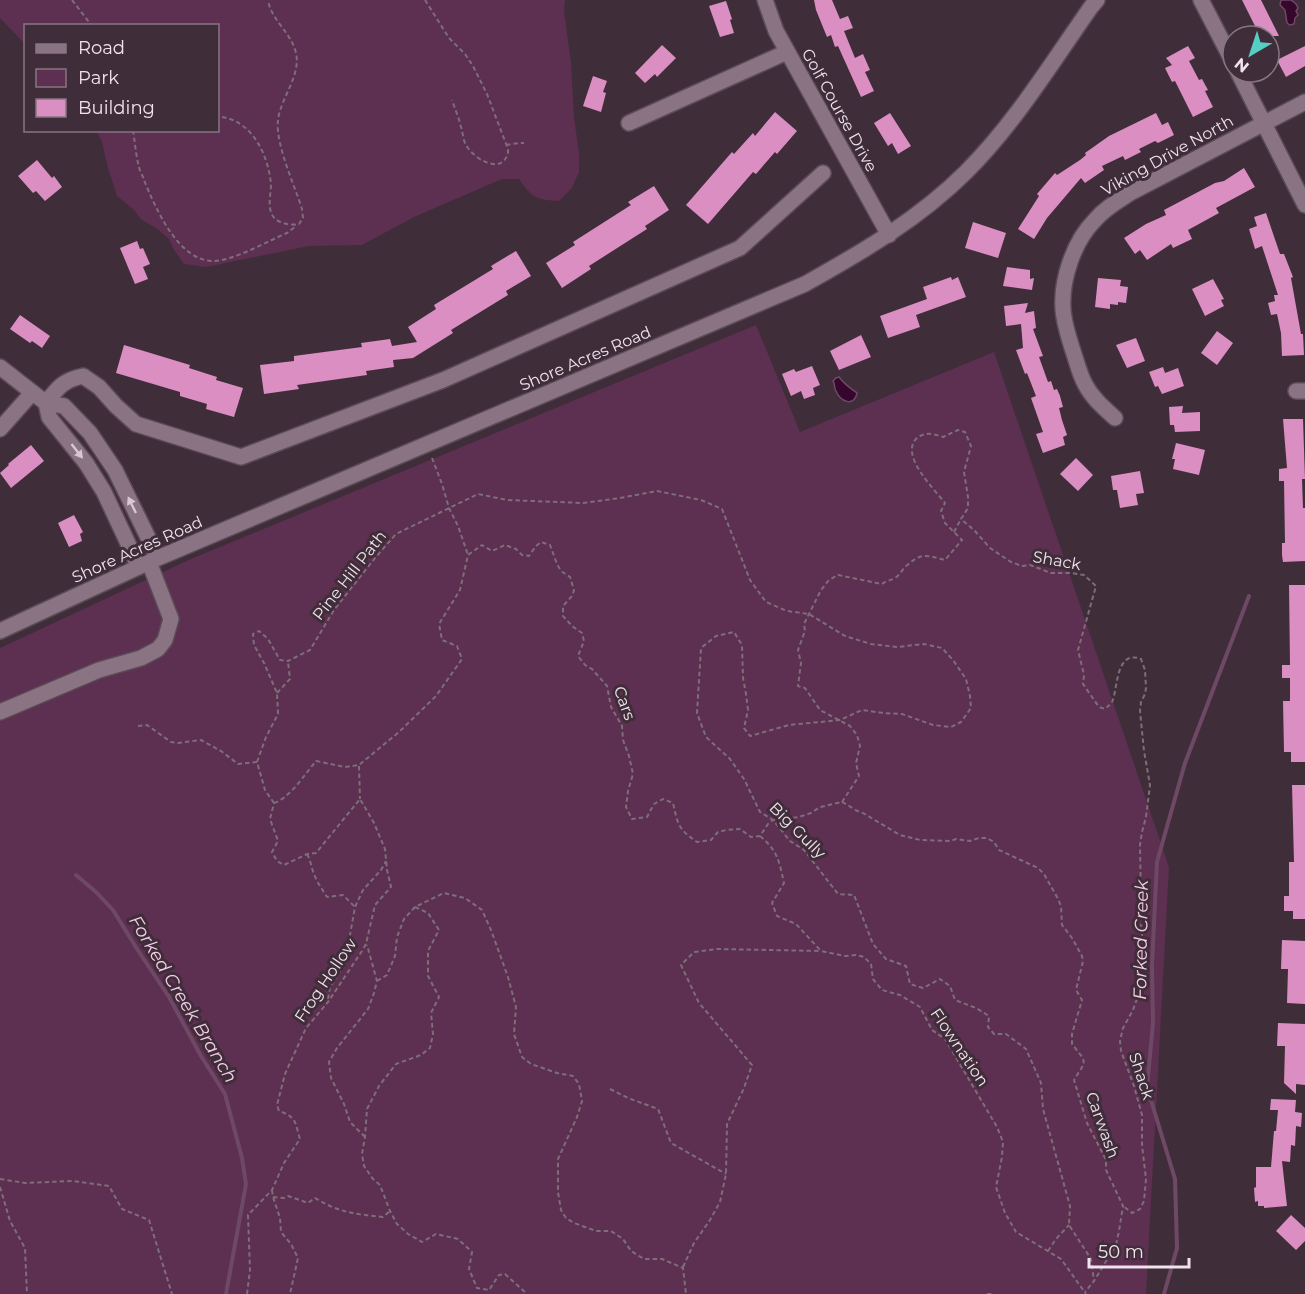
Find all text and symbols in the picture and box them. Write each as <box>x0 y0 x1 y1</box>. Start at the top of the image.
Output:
legend <box>24 24 219 132</box>
north arrow <box>1221 24 1281 84</box>
text: Road <box>78 37 125 59</box>
street label: Golf Course Drive <box>798 45 881 175</box>
text: N <box>1231 54 1253 77</box>
text: Park <box>78 67 119 89</box>
text: Building <box>78 97 155 119</box>
street label: Viking Drive North <box>1098 111 1237 200</box>
street label: Shore Acres Road <box>517 322 654 395</box>
one-way arrow <box>70 444 82 459</box>
one-way arrow <box>128 497 137 514</box>
street label: Shore Acres Road <box>69 512 205 587</box>
street label: Pine Hill Path <box>308 527 390 624</box>
street label: Shack <box>1031 547 1083 574</box>
street label: Cars <box>610 684 639 723</box>
street label: Big Gully <box>766 798 830 863</box>
water label: Forked Creek <box>1129 879 1153 1000</box>
water label: Forked Creek Branch <box>124 911 242 1087</box>
street label: Frog Hollow <box>290 935 360 1026</box>
street label: Flownation <box>926 1005 993 1090</box>
street label: Shack <box>1125 1050 1158 1103</box>
street label: Carwash <box>1082 1089 1123 1161</box>
scale bar <box>1089 1231 1190 1269</box>
text: 50 m <box>1098 1241 1144 1263</box>

